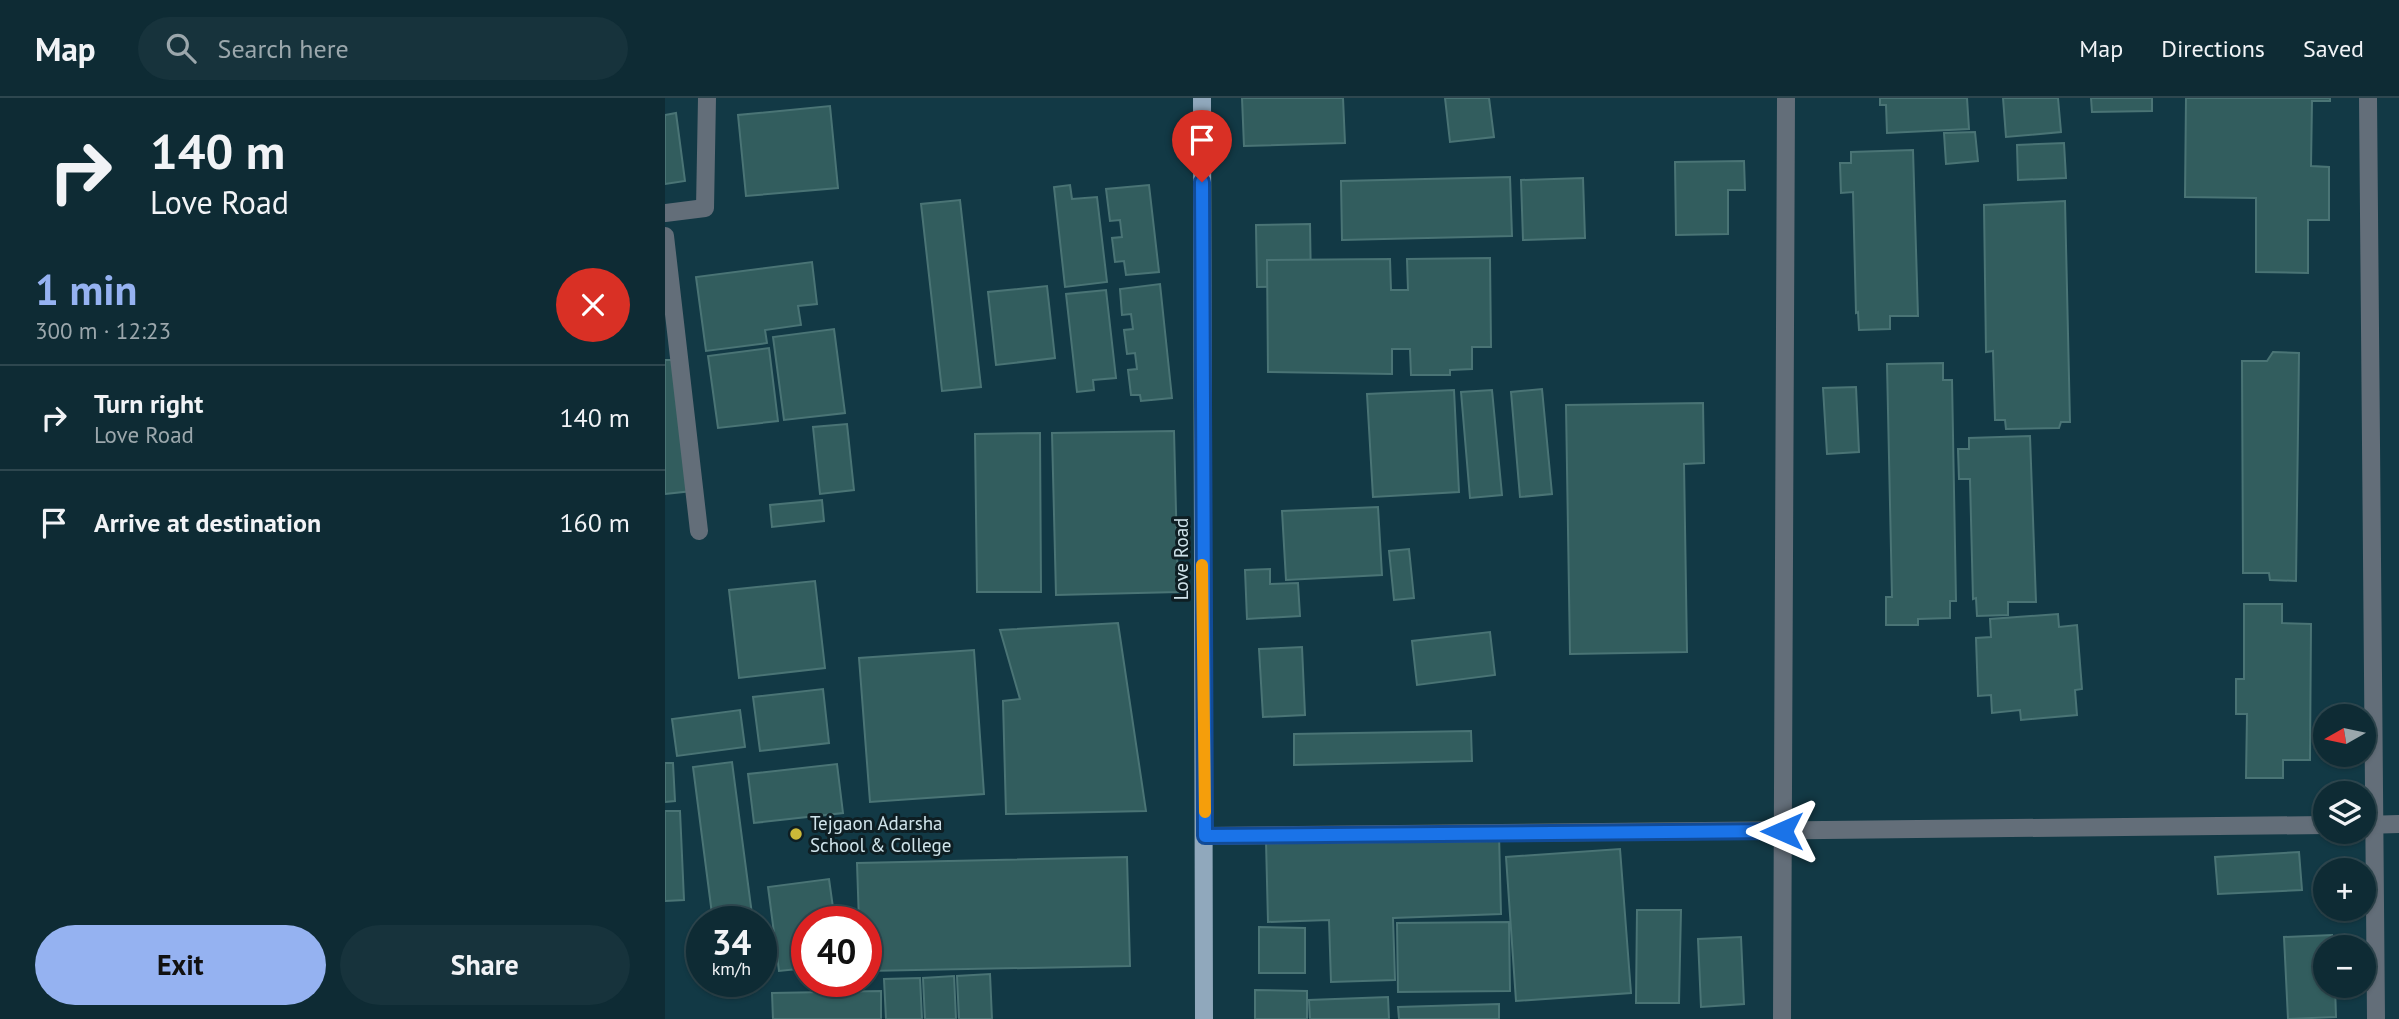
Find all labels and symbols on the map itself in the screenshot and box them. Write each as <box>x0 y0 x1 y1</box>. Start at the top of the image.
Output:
pin <box>1172 110 1232 182</box>
street label: Love Road <box>1169 518 1193 600</box>
north arrow <box>2313 704 2377 766</box>
position arrow <box>1745 794 1819 868</box>
place label: Tejgaon Adarsha School & College <box>810 811 951 857</box>
marker: Tejgaon Adarsha School & College <box>788 826 804 842</box>
speed limit sign: 40 <box>791 906 882 997</box>

